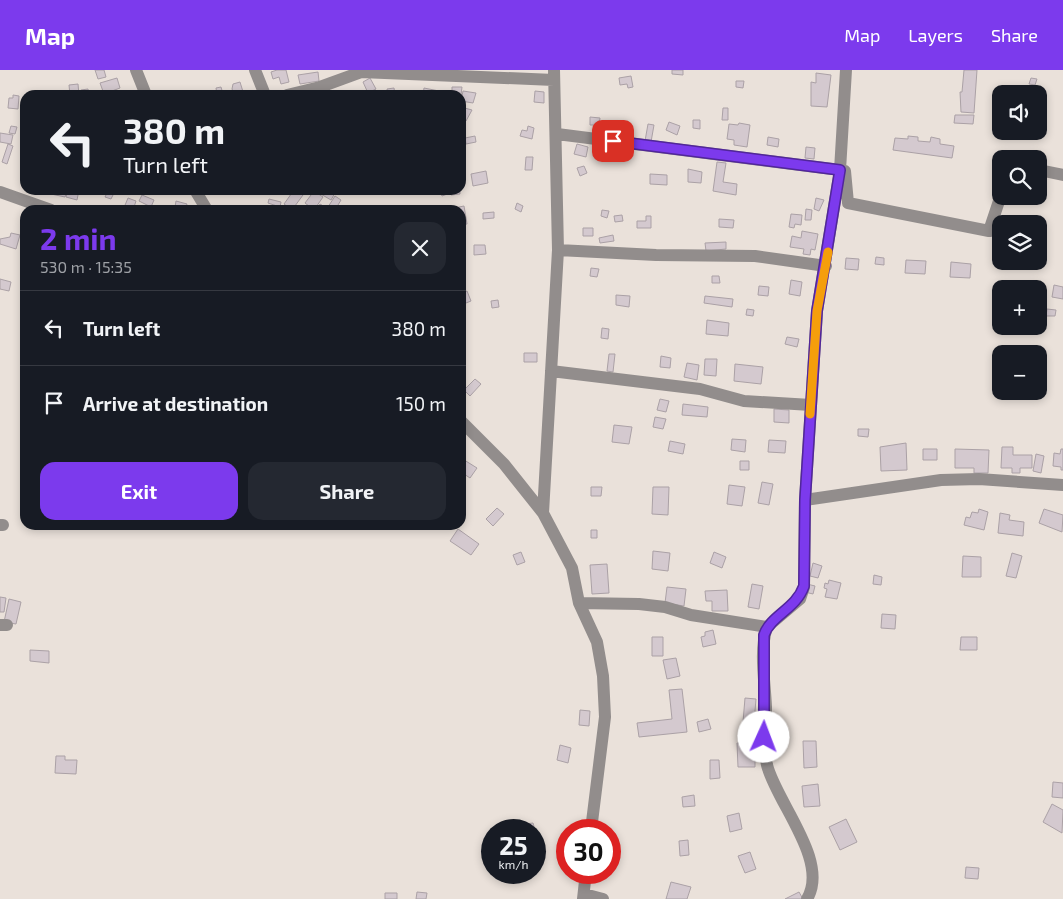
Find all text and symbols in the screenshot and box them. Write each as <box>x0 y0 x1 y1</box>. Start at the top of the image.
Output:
text: Map <box>25 21 75 50</box>
text: Map <box>844 24 880 46</box>
text: Layers <box>908 24 963 46</box>
text: Share <box>991 24 1038 46</box>
map controls <box>992 85 1047 400</box>
button: sound <box>992 85 1047 140</box>
text: 380 m <box>123 109 225 151</box>
icon: left <box>40 110 105 175</box>
pin <box>592 120 634 162</box>
icon: arrive <box>599 127 627 155</box>
button: search <box>992 150 1047 205</box>
text: Turn left <box>123 151 208 177</box>
button: layers <box>992 215 1047 270</box>
text: 2 min <box>40 220 117 256</box>
button: close <box>394 222 446 274</box>
text: 530 m · 15:35 <box>40 257 132 276</box>
button: + <box>992 280 1047 335</box>
icon: left <box>40 314 68 342</box>
text: Turn left <box>83 317 160 340</box>
text: 380 m <box>392 317 446 340</box>
button: − <box>992 345 1047 400</box>
icon: arrive <box>40 389 68 417</box>
text: Arrive at destination <box>83 392 268 415</box>
text: 150 m <box>396 392 446 415</box>
button: Exit <box>40 462 238 520</box>
button: Share <box>248 462 446 520</box>
position arrow <box>737 710 789 762</box>
speed limit sign: 30 <box>556 819 621 884</box>
text: 25 <box>499 830 528 860</box>
text: km/h <box>499 857 528 871</box>

